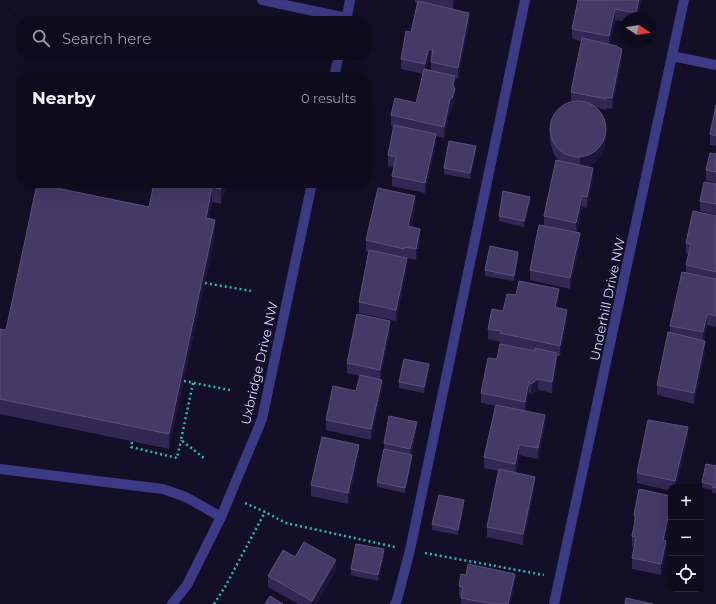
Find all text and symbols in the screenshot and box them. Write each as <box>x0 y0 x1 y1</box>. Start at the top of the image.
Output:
north arrow <box>620 12 656 48</box>
search box <box>16 16 372 60</box>
icon: search <box>30 27 52 49</box>
text: Search here <box>62 29 151 48</box>
text: Nearby <box>32 88 96 108</box>
text: 0 results <box>301 90 356 106</box>
street label: Underhill Drive NW <box>586 236 628 362</box>
street label: Uxbridge Drive NW <box>237 300 281 426</box>
map controls <box>668 484 704 592</box>
button: + <box>668 484 704 520</box>
button: − <box>668 520 704 556</box>
button: locate <box>668 556 704 592</box>

